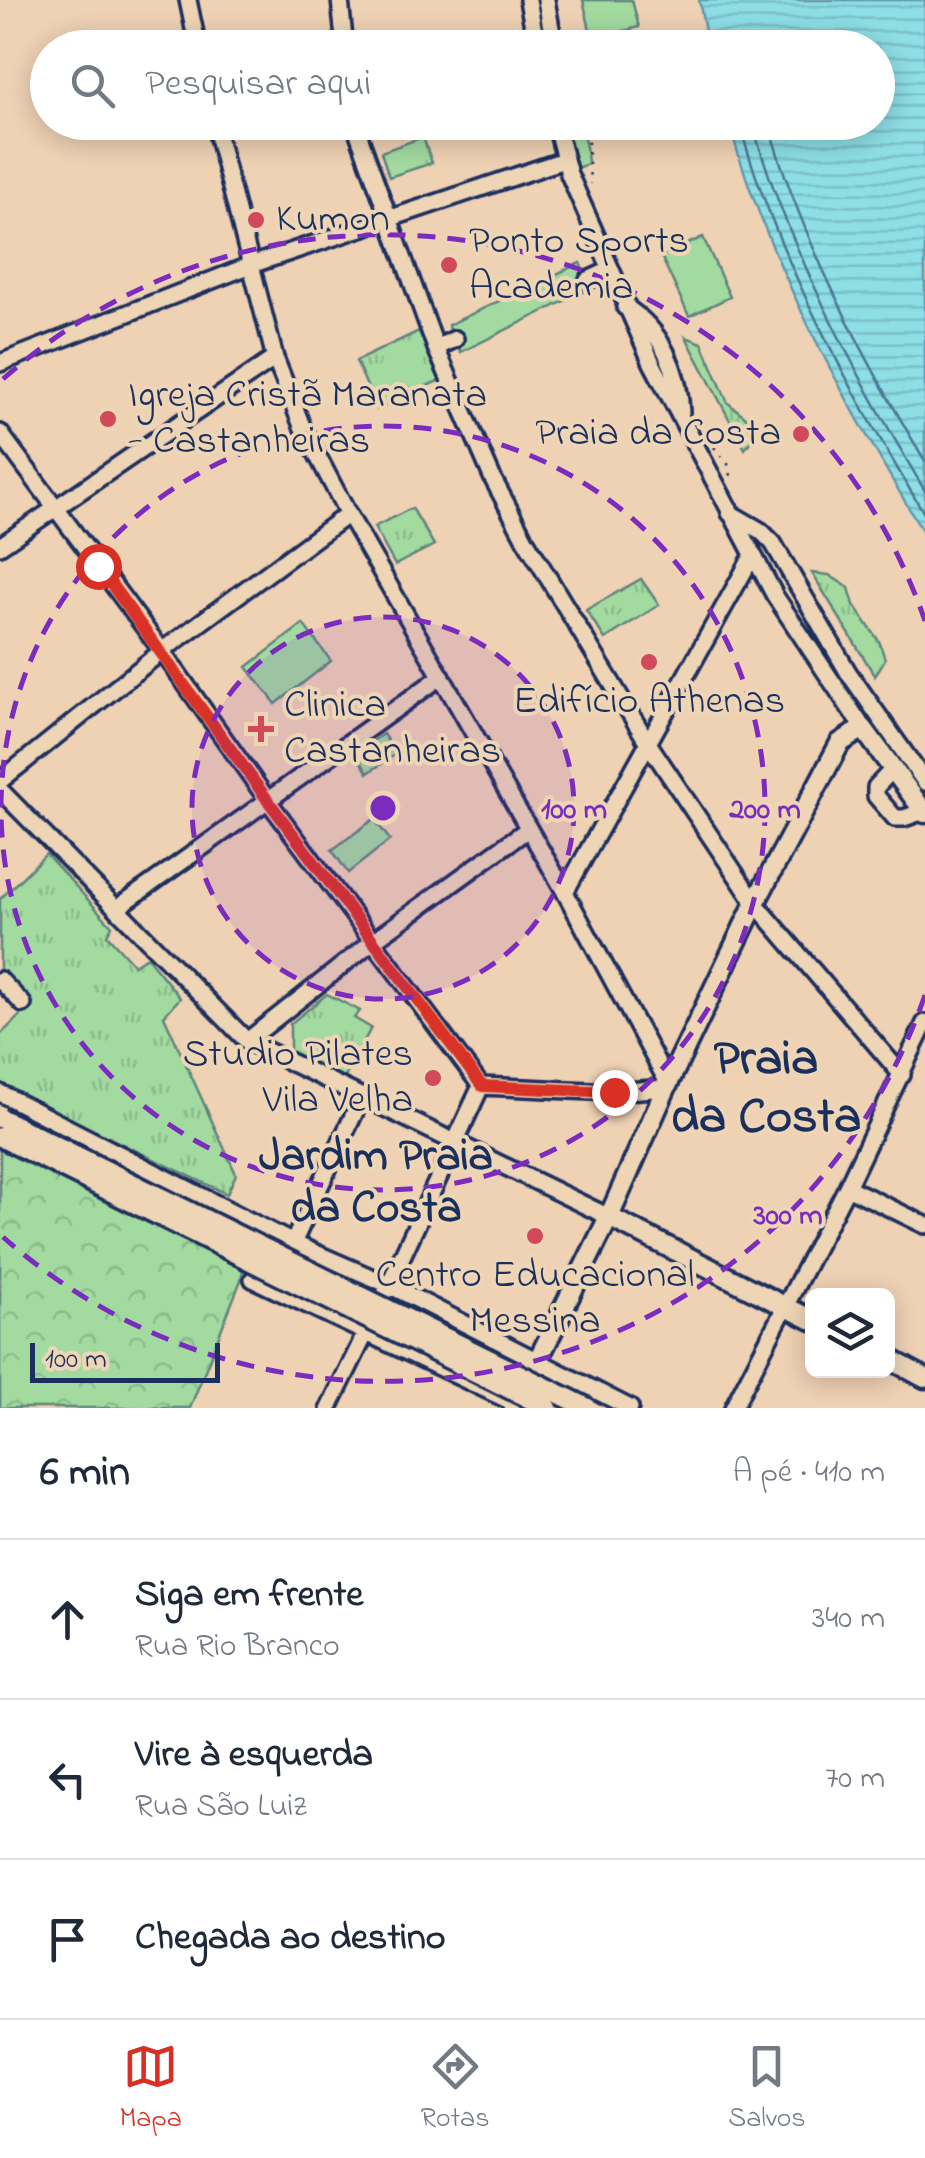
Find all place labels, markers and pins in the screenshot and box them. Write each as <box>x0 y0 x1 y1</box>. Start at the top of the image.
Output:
place label: Kumon <box>276 191 390 250</box>
marker: Kumon <box>245 209 267 231</box>
place label: Ponto Sports Academia <box>469 213 689 318</box>
marker: Ponto Sports Academia <box>438 254 460 276</box>
place label: Igreja Cristã Maranata - Castanheiras <box>128 367 487 472</box>
place label: Praia da Costa <box>535 405 781 464</box>
marker: Igreja Cristã Maranata - Castanheiras <box>97 408 119 430</box>
marker: Praia da Costa <box>790 423 812 445</box>
marker: Edifício Athenas <box>638 651 660 673</box>
place label: Edifício Athenas <box>513 673 785 732</box>
place label: Clinica Castanheiras <box>284 677 501 782</box>
marker: Clinica Castanheiras <box>248 716 274 742</box>
centre of rings <box>365 790 401 826</box>
place label: Studio Pilates Vila Velha <box>183 1026 413 1131</box>
marker: Studio Pilates Vila Velha <box>422 1067 444 1089</box>
marker: Centro Educacional Messina <box>524 1225 546 1247</box>
place label: Centro Educacional Messina <box>376 1247 694 1352</box>

